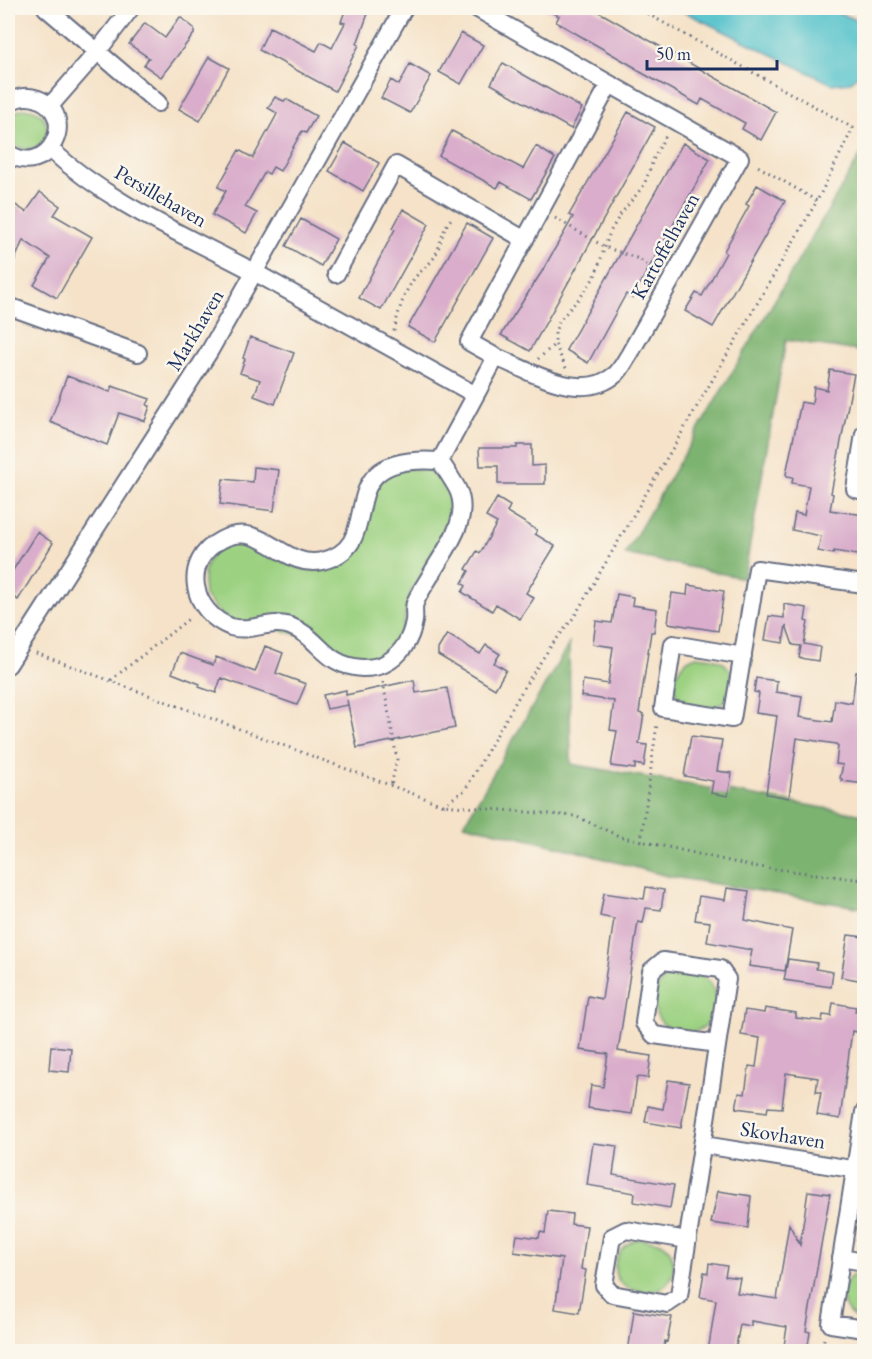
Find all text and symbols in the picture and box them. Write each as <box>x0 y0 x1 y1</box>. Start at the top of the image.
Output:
scale bar <box>647 33 778 71</box>
text: 50 m <box>656 42 691 65</box>
street label: Persillehaven <box>110 158 212 233</box>
street label: Kartoffelhaven <box>624 188 705 304</box>
street label: Markhaven <box>160 284 229 375</box>
street label: Skovhaven <box>739 1114 827 1155</box>

